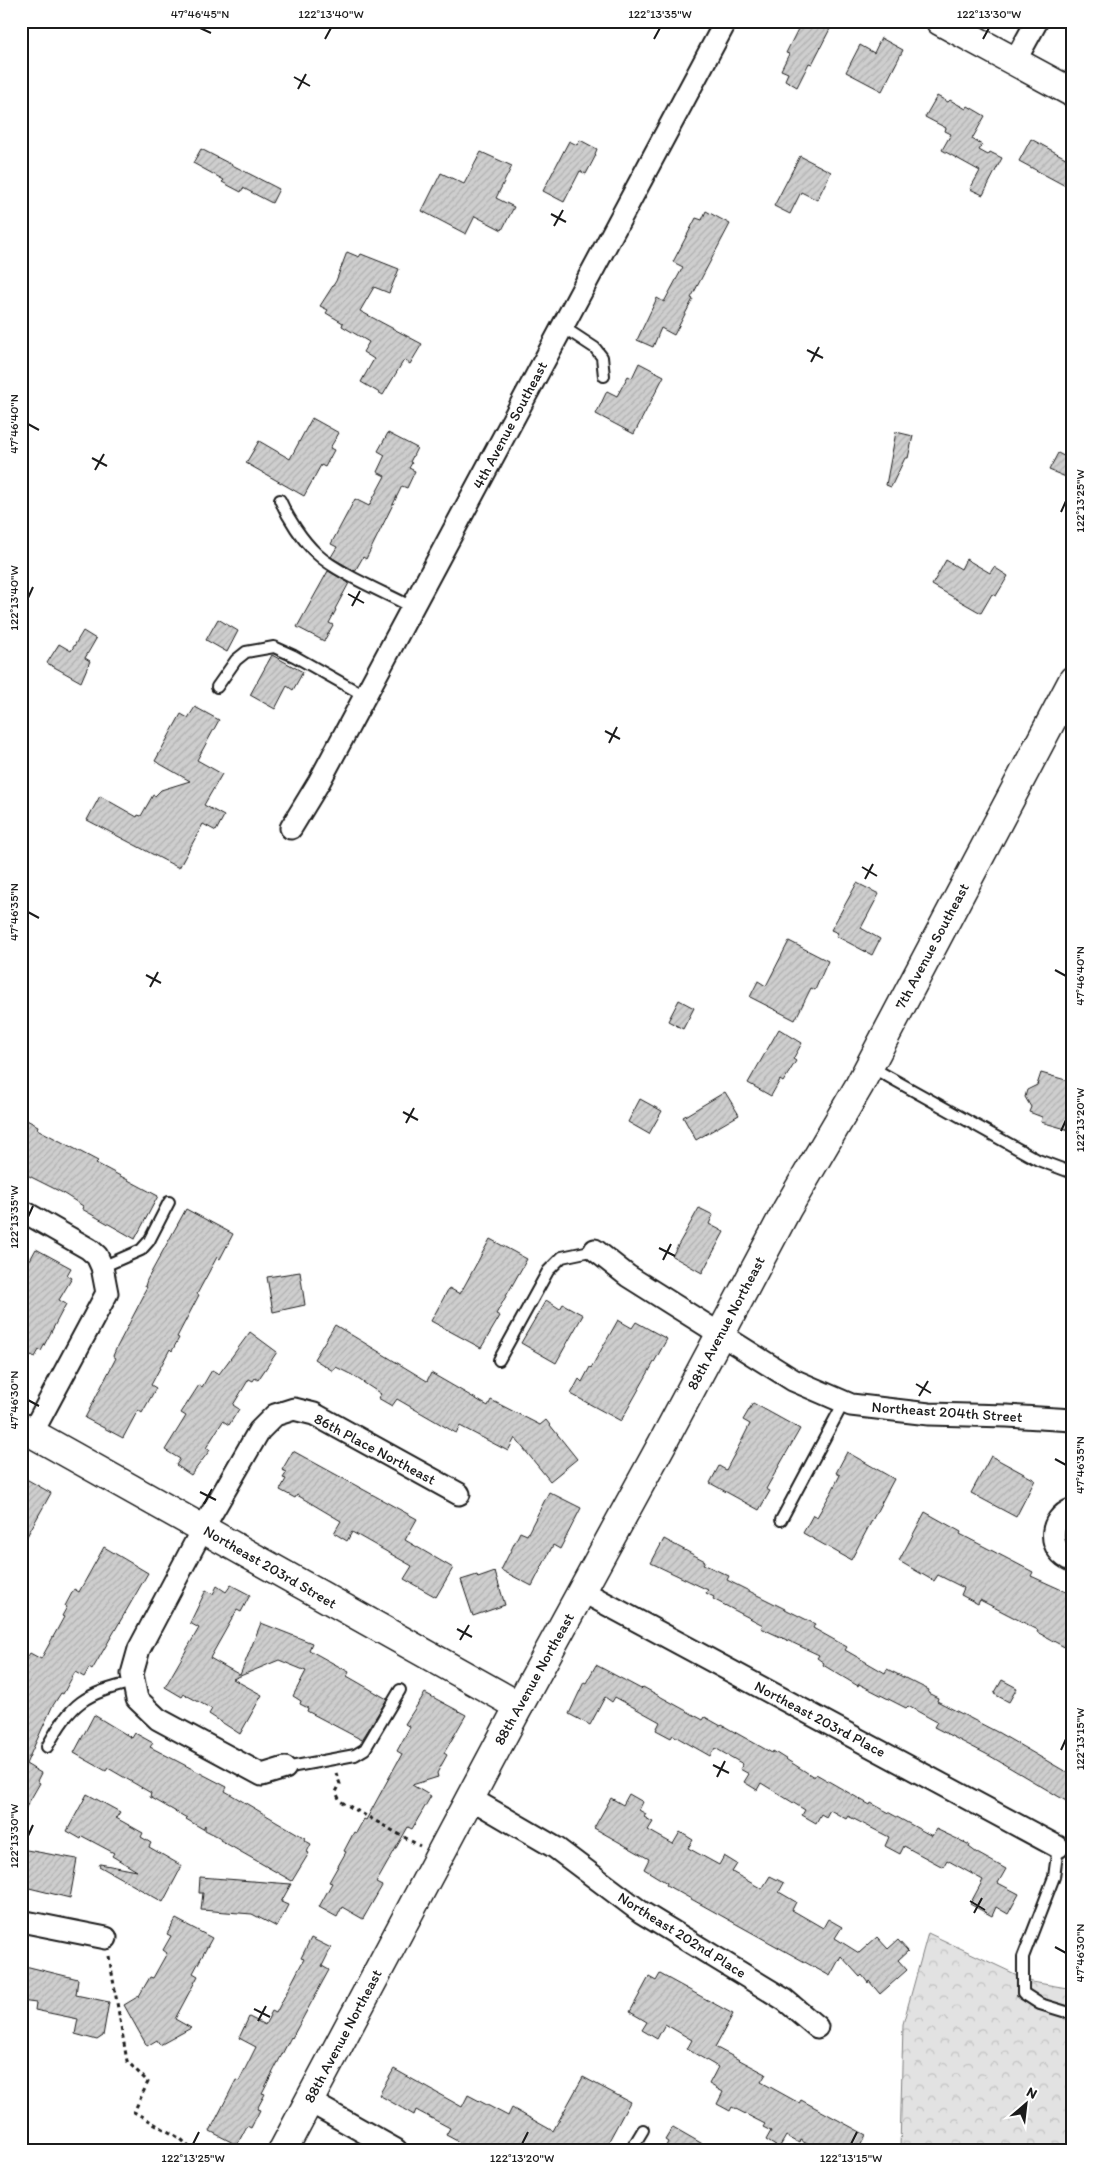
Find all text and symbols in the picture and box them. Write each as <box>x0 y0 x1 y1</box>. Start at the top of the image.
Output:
text: 47°46'45"N <box>171 7 229 21</box>
text: 122°13'40"W <box>298 7 364 21</box>
text: 122°13'35"W <box>628 7 692 21</box>
text: 122°13'30"W <box>957 7 1021 21</box>
street label: 4th Avenue Southeast <box>469 358 551 492</box>
text: 47°46'40"N <box>7 394 21 454</box>
text: 122°13'25"W <box>1073 469 1087 533</box>
text: 122°13'40"W <box>7 565 21 631</box>
street label: 7th Avenue Southeast <box>891 880 973 1012</box>
text: 47°46'35"N <box>7 883 21 941</box>
text: 47°46'40"N <box>1073 946 1087 1006</box>
text: 122°13'20"W <box>1073 1088 1087 1152</box>
text: 122°13'35"W <box>7 1185 21 1249</box>
street label: 88th Avenue Northeast <box>683 1253 769 1393</box>
text: 47°46'30"N <box>7 1371 21 1429</box>
street label: Northeast 204th Street <box>871 1398 1023 1426</box>
street label: 86th Place Northeast <box>311 1409 439 1489</box>
text: 47°46'35"N <box>1073 1436 1087 1494</box>
street label: Northeast 203rd Street <box>200 1522 340 1613</box>
street label: 88th Avenue Northeast <box>490 1609 578 1748</box>
street label: Northeast 203rd Place <box>751 1677 889 1761</box>
text: 122°13'15"W <box>1073 1708 1087 1770</box>
text: 122°13'30"W <box>7 1804 21 1868</box>
street label: Northeast 202nd Place <box>615 1888 749 1982</box>
text: 47°46'30"N <box>1073 1924 1087 1982</box>
street label: 88th Avenue Northeast <box>300 1966 386 2106</box>
north arrow <box>1002 2078 1052 2128</box>
text: N <box>1024 2083 1040 2103</box>
text: 122°13'25"W <box>161 2151 225 2165</box>
text: 122°13'20"W <box>490 2151 554 2165</box>
text: 122°13'15"W <box>820 2151 882 2165</box>

